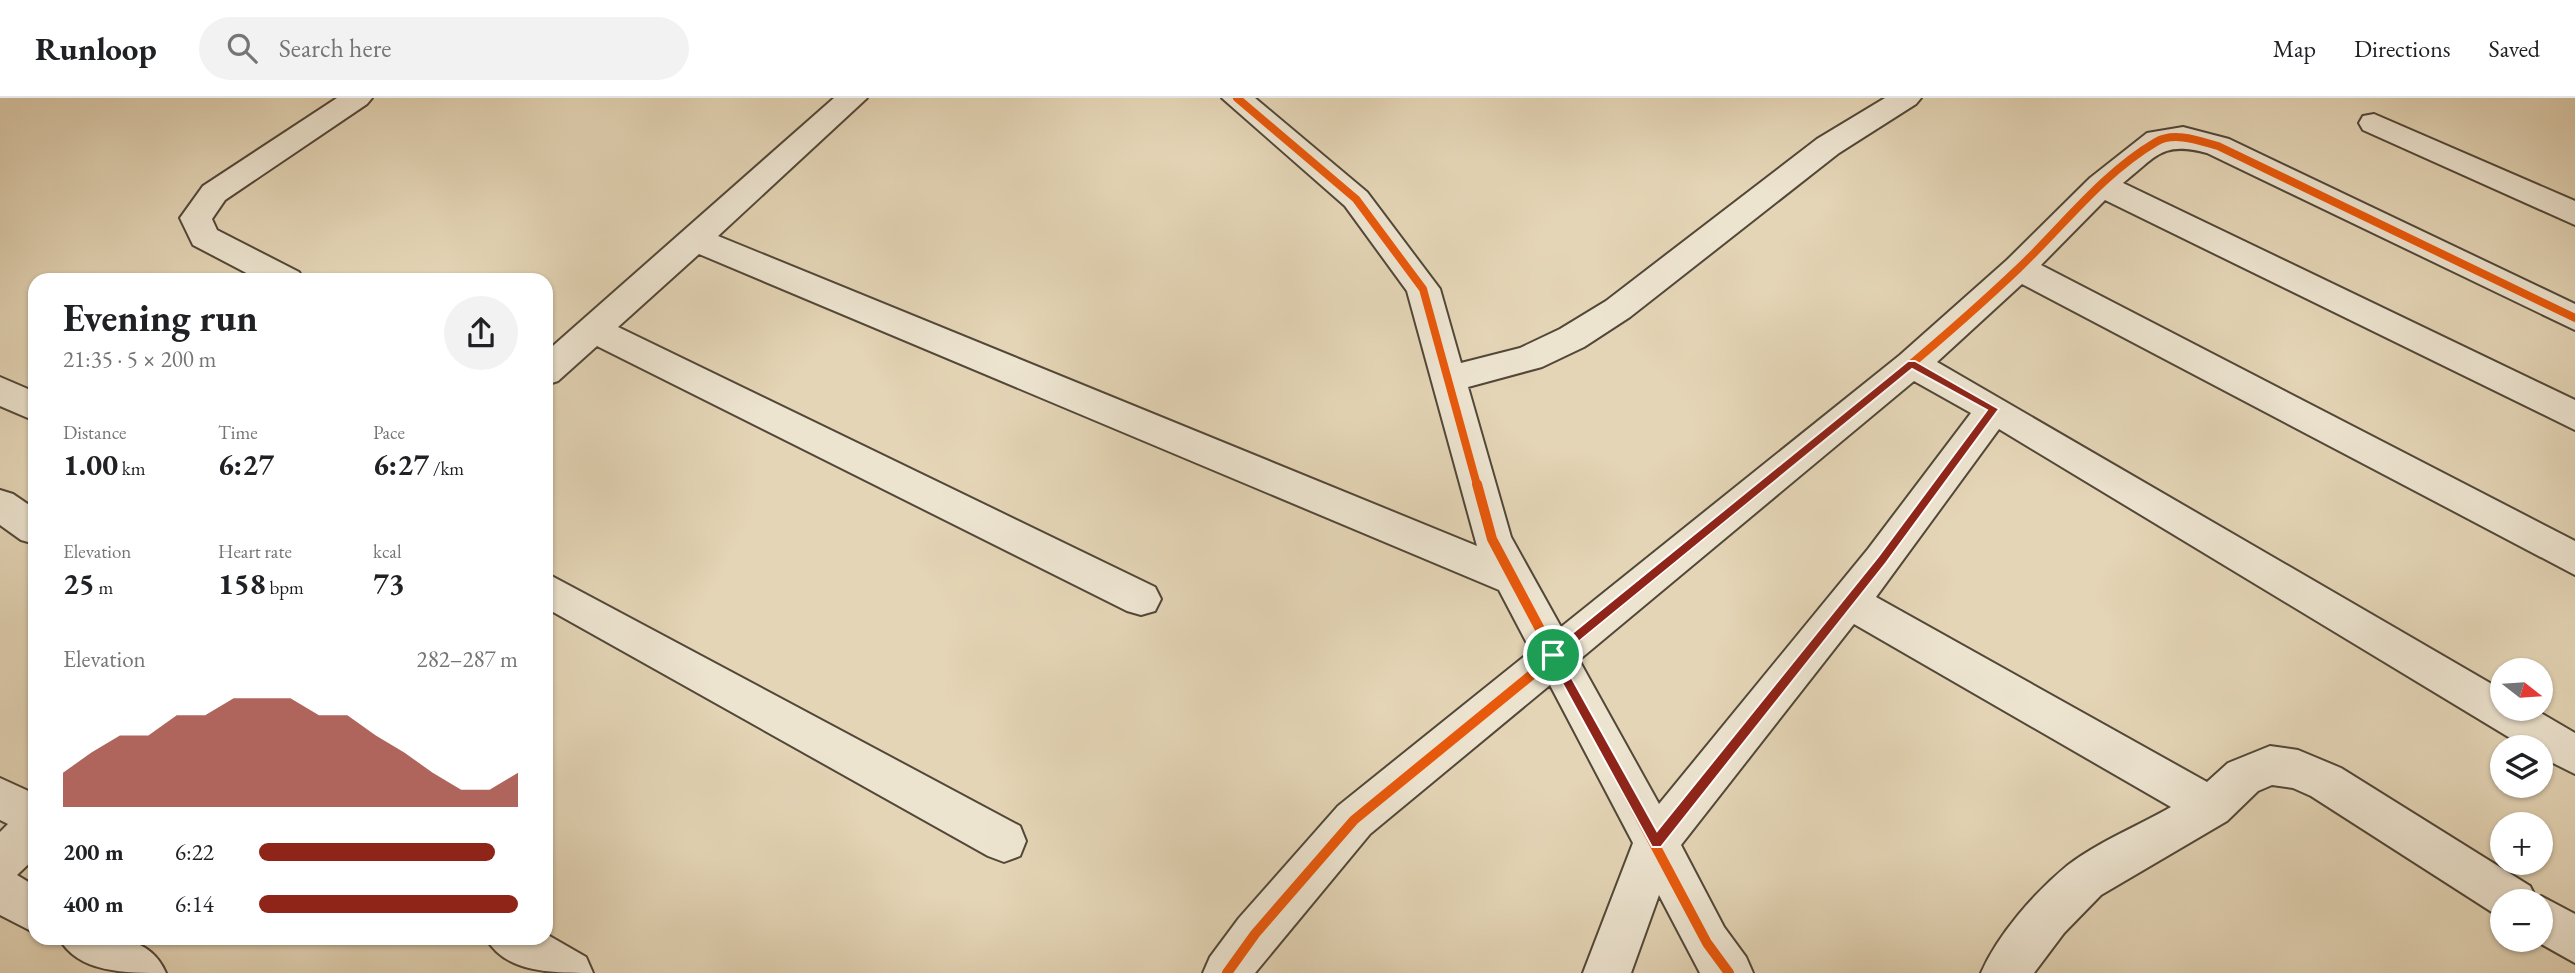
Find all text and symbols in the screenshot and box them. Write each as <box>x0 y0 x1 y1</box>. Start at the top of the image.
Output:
search box <box>199 17 689 80</box>
text: Runloop <box>35 27 157 70</box>
icon: search <box>223 29 261 67</box>
text: Search here <box>279 31 391 65</box>
text: Map <box>2273 33 2316 64</box>
text: Directions <box>2354 33 2451 64</box>
text: Saved <box>2489 33 2540 64</box>
text: Evening run <box>63 293 258 342</box>
button: share <box>444 296 518 370</box>
text: 21:35 · 5 × 200 m <box>63 344 216 374</box>
text: Distance <box>63 420 126 445</box>
text: Time <box>218 420 258 445</box>
text: Pace <box>373 420 405 445</box>
text: 1.00 <box>63 445 118 484</box>
text: 6:27 <box>218 445 274 484</box>
text: 6:27 <box>373 445 429 484</box>
text: km <box>118 456 146 481</box>
text: /km <box>429 456 464 481</box>
text: Elevation <box>63 539 131 564</box>
text: Heart rate <box>218 539 292 564</box>
text: kcal <box>373 539 402 564</box>
text: 25 <box>63 564 95 603</box>
text: 158 <box>218 564 266 603</box>
text: 73 <box>373 564 405 603</box>
text: m <box>95 575 113 600</box>
text: bpm <box>266 575 304 600</box>
pin <box>1523 625 1583 685</box>
icon: arrive <box>1534 636 1572 674</box>
text: Elevation <box>63 644 146 674</box>
text: 282–287 m <box>417 644 518 674</box>
north arrow <box>2490 658 2553 721</box>
map controls <box>2490 658 2553 952</box>
button: layers <box>2490 735 2553 798</box>
button: + <box>2490 812 2553 875</box>
text: 200 m <box>63 837 124 867</box>
text: 6:22 <box>175 837 214 867</box>
text: 400 m <box>63 889 124 919</box>
text: 6:14 <box>175 889 214 919</box>
button: − <box>2490 889 2553 952</box>

